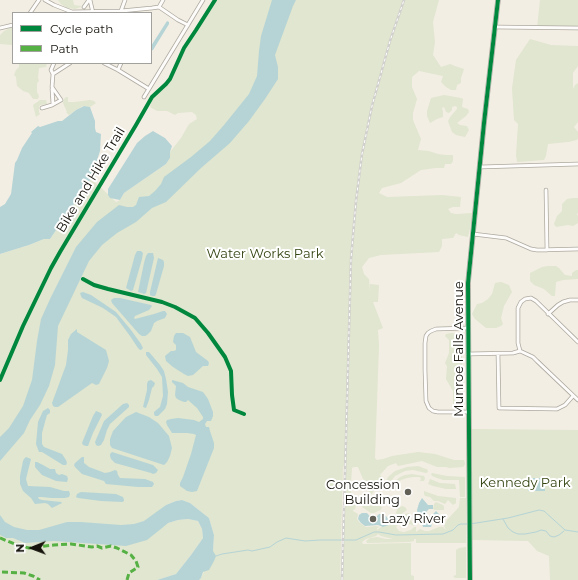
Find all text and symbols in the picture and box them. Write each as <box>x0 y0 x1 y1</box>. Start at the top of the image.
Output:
legend <box>12 12 152 64</box>
text: Cycle path <box>50 21 113 36</box>
text: Path <box>50 41 79 56</box>
street label: Bike and Hike Trail <box>53 124 129 236</box>
park label: Water Works Park <box>207 246 323 262</box>
street label: Munroe Falls Avenue <box>451 281 467 417</box>
park label: Kennedy Park <box>479 475 571 491</box>
place label: Concession Building <box>326 477 400 508</box>
marker: Concession Building <box>403 487 413 497</box>
place label: Lazy River <box>381 511 446 527</box>
marker: Lazy River <box>368 514 378 524</box>
north arrow <box>12 528 52 568</box>
text: N <box>13 544 27 553</box>

